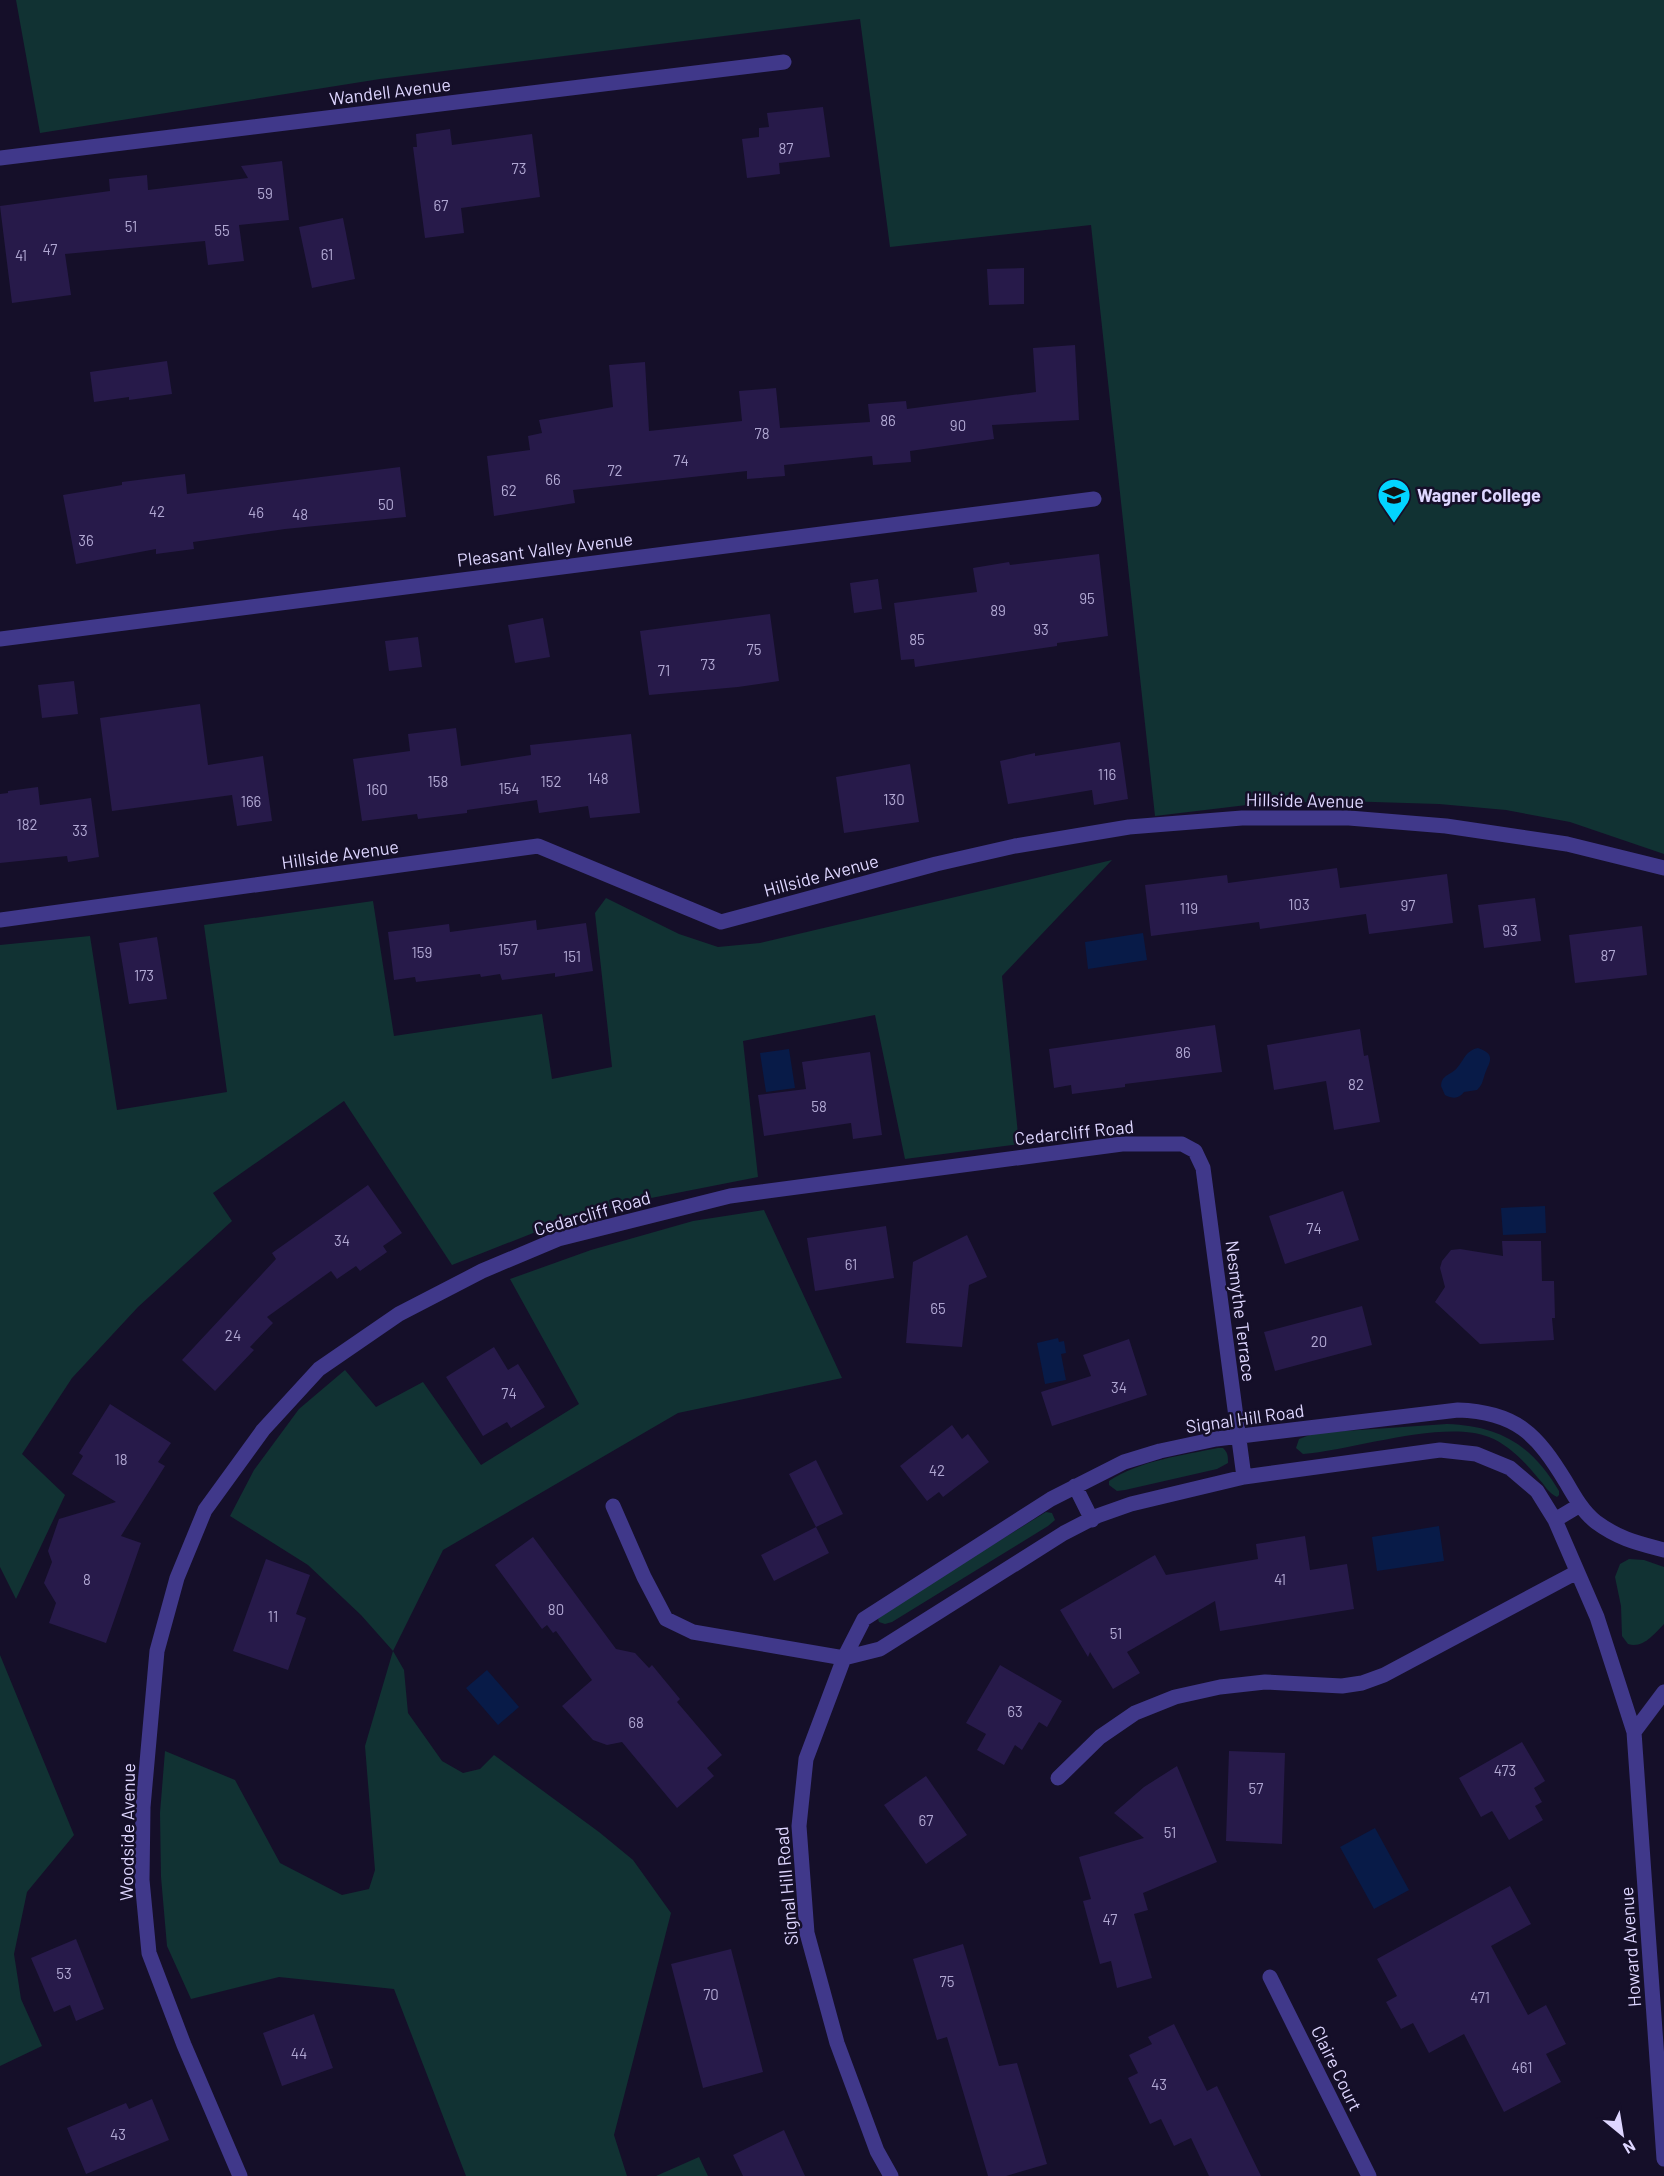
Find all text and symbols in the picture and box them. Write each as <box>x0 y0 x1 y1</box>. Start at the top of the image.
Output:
street label: Wandell Avenue <box>328 73 452 109</box>
house number: 87 <box>779 139 793 157</box>
house number: 73 <box>512 159 526 177</box>
house number: 59 <box>257 184 273 202</box>
house number: 67 <box>434 196 448 214</box>
house number: 51 <box>125 217 137 235</box>
house number: 55 <box>214 221 230 239</box>
house number: 47 <box>43 240 57 258</box>
house number: 61 <box>321 245 333 263</box>
house number: 41 <box>15 246 27 264</box>
house number: 86 <box>880 411 896 429</box>
house number: 90 <box>950 416 966 434</box>
house number: 78 <box>755 424 769 442</box>
house number: 74 <box>673 451 689 469</box>
house number: 72 <box>607 461 623 479</box>
house number: 66 <box>545 470 561 488</box>
school or university icon: Wagner College <box>1376 477 1412 524</box>
house number: 62 <box>501 481 517 499</box>
place label: Wagner College <box>1417 484 1541 506</box>
house number: 50 <box>378 495 394 513</box>
house number: 42 <box>149 502 165 520</box>
house number: 46 <box>248 503 264 521</box>
house number: 48 <box>292 505 308 523</box>
street label: Pleasant Valley Avenue <box>456 527 634 571</box>
house number: 36 <box>78 531 94 549</box>
house number: 95 <box>1079 589 1095 607</box>
house number: 89 <box>990 601 1006 619</box>
house number: 93 <box>1033 620 1049 638</box>
house number: 85 <box>909 630 925 648</box>
house number: 75 <box>747 640 761 658</box>
house number: 73 <box>701 655 715 673</box>
house number: 71 <box>658 661 670 679</box>
house number: 116 <box>1098 765 1116 783</box>
house number: 148 <box>587 769 609 787</box>
house number: 158 <box>428 772 448 790</box>
house number: 152 <box>540 772 562 790</box>
house number: 154 <box>498 779 520 797</box>
house number: 160 <box>366 780 388 798</box>
street label: Hillside Avenue <box>1246 788 1364 812</box>
house number: 130 <box>883 790 905 808</box>
house number: 166 <box>241 792 261 810</box>
house number: 182 <box>16 815 38 833</box>
house number: 33 <box>72 821 88 839</box>
street label: Hillside Avenue <box>280 835 400 873</box>
street label: Hillside Avenue <box>761 849 881 901</box>
house number: 103 <box>1288 895 1310 913</box>
house number: 97 <box>1401 896 1415 914</box>
house number: 119 <box>1180 899 1198 917</box>
house number: 93 <box>1502 921 1518 939</box>
house number: 157 <box>498 940 518 958</box>
house number: 159 <box>412 943 432 961</box>
house number: 87 <box>1601 946 1615 964</box>
house number: 151 <box>563 947 581 965</box>
house number: 173 <box>134 966 154 984</box>
house number: 86 <box>1175 1043 1191 1061</box>
house number: 82 <box>1348 1075 1364 1093</box>
house number: 58 <box>811 1097 827 1115</box>
street label: Cedarcliff Road <box>1013 1115 1135 1149</box>
street label: Cedarcliff Road <box>531 1186 653 1240</box>
house number: 74 <box>1306 1219 1322 1237</box>
house number: 34 <box>334 1231 350 1249</box>
street label: Nesmythe Terrace <box>1221 1239 1261 1383</box>
house number: 61 <box>845 1255 857 1273</box>
house number: 65 <box>930 1299 946 1317</box>
house number: 24 <box>225 1326 241 1344</box>
house number: 20 <box>1311 1332 1327 1350</box>
house number: 34 <box>1111 1378 1127 1396</box>
house number: 74 <box>501 1384 517 1402</box>
street label: Signal Hill Road <box>1184 1399 1306 1437</box>
house number: 18 <box>114 1450 128 1468</box>
house number: 42 <box>929 1461 945 1479</box>
house number: 8 <box>83 1570 91 1588</box>
house number: 41 <box>1274 1570 1286 1588</box>
house number: 80 <box>548 1600 564 1618</box>
house number: 11 <box>268 1607 278 1625</box>
house number: 51 <box>1110 1624 1122 1642</box>
house number: 63 <box>1007 1702 1023 1720</box>
house number: 68 <box>628 1713 644 1731</box>
house number: 473 <box>1494 1761 1516 1779</box>
street label: Woodside Avenue <box>115 1763 139 1901</box>
house number: 57 <box>1249 1779 1263 1797</box>
house number: 67 <box>919 1811 933 1829</box>
house number: 51 <box>1164 1823 1176 1841</box>
street label: Signal Hill Road <box>770 1826 802 1946</box>
street label: Howard Avenue <box>1615 1886 1645 2008</box>
house number: 47 <box>1103 1910 1117 1928</box>
house number: 53 <box>56 1964 72 1982</box>
house number: 75 <box>940 1972 954 1990</box>
house number: 70 <box>703 1985 719 2003</box>
house number: 471 <box>1470 1988 1490 2006</box>
street label: Claire Court <box>1307 2022 1367 2114</box>
house number: 44 <box>291 2044 307 2062</box>
house number: 461 <box>1512 2058 1532 2076</box>
house number: 43 <box>1151 2075 1167 2093</box>
north arrow <box>1592 2104 1652 2164</box>
house number: 43 <box>110 2125 126 2143</box>
text: N <box>1620 2137 1639 2158</box>

